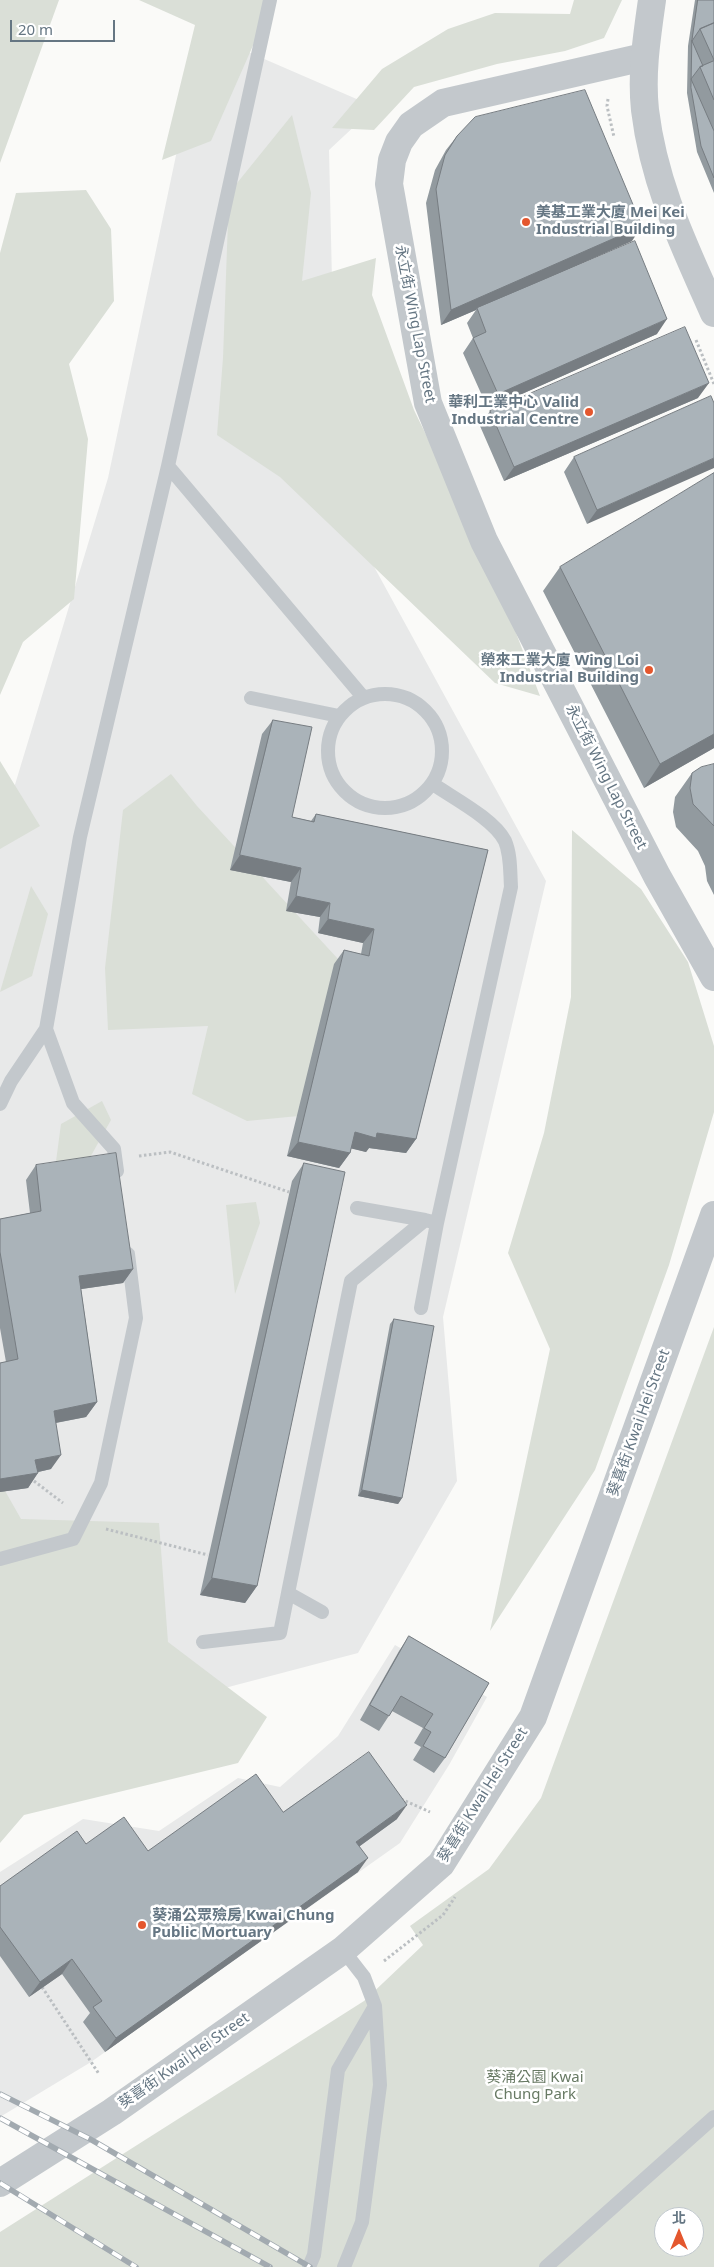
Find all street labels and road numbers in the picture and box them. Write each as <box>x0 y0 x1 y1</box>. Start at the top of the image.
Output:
street label: 永立街 Wing Lap Street <box>391 244 439 404</box>
street label: 永立街 Wing Lap Street <box>562 701 650 853</box>
street label: 葵喜街 Kwai Hei Street <box>604 1347 674 1499</box>
street label: 葵喜街 Kwai Hei Street <box>434 1724 532 1866</box>
street label: 葵喜街 Kwai Hei Street <box>115 2009 253 2113</box>

